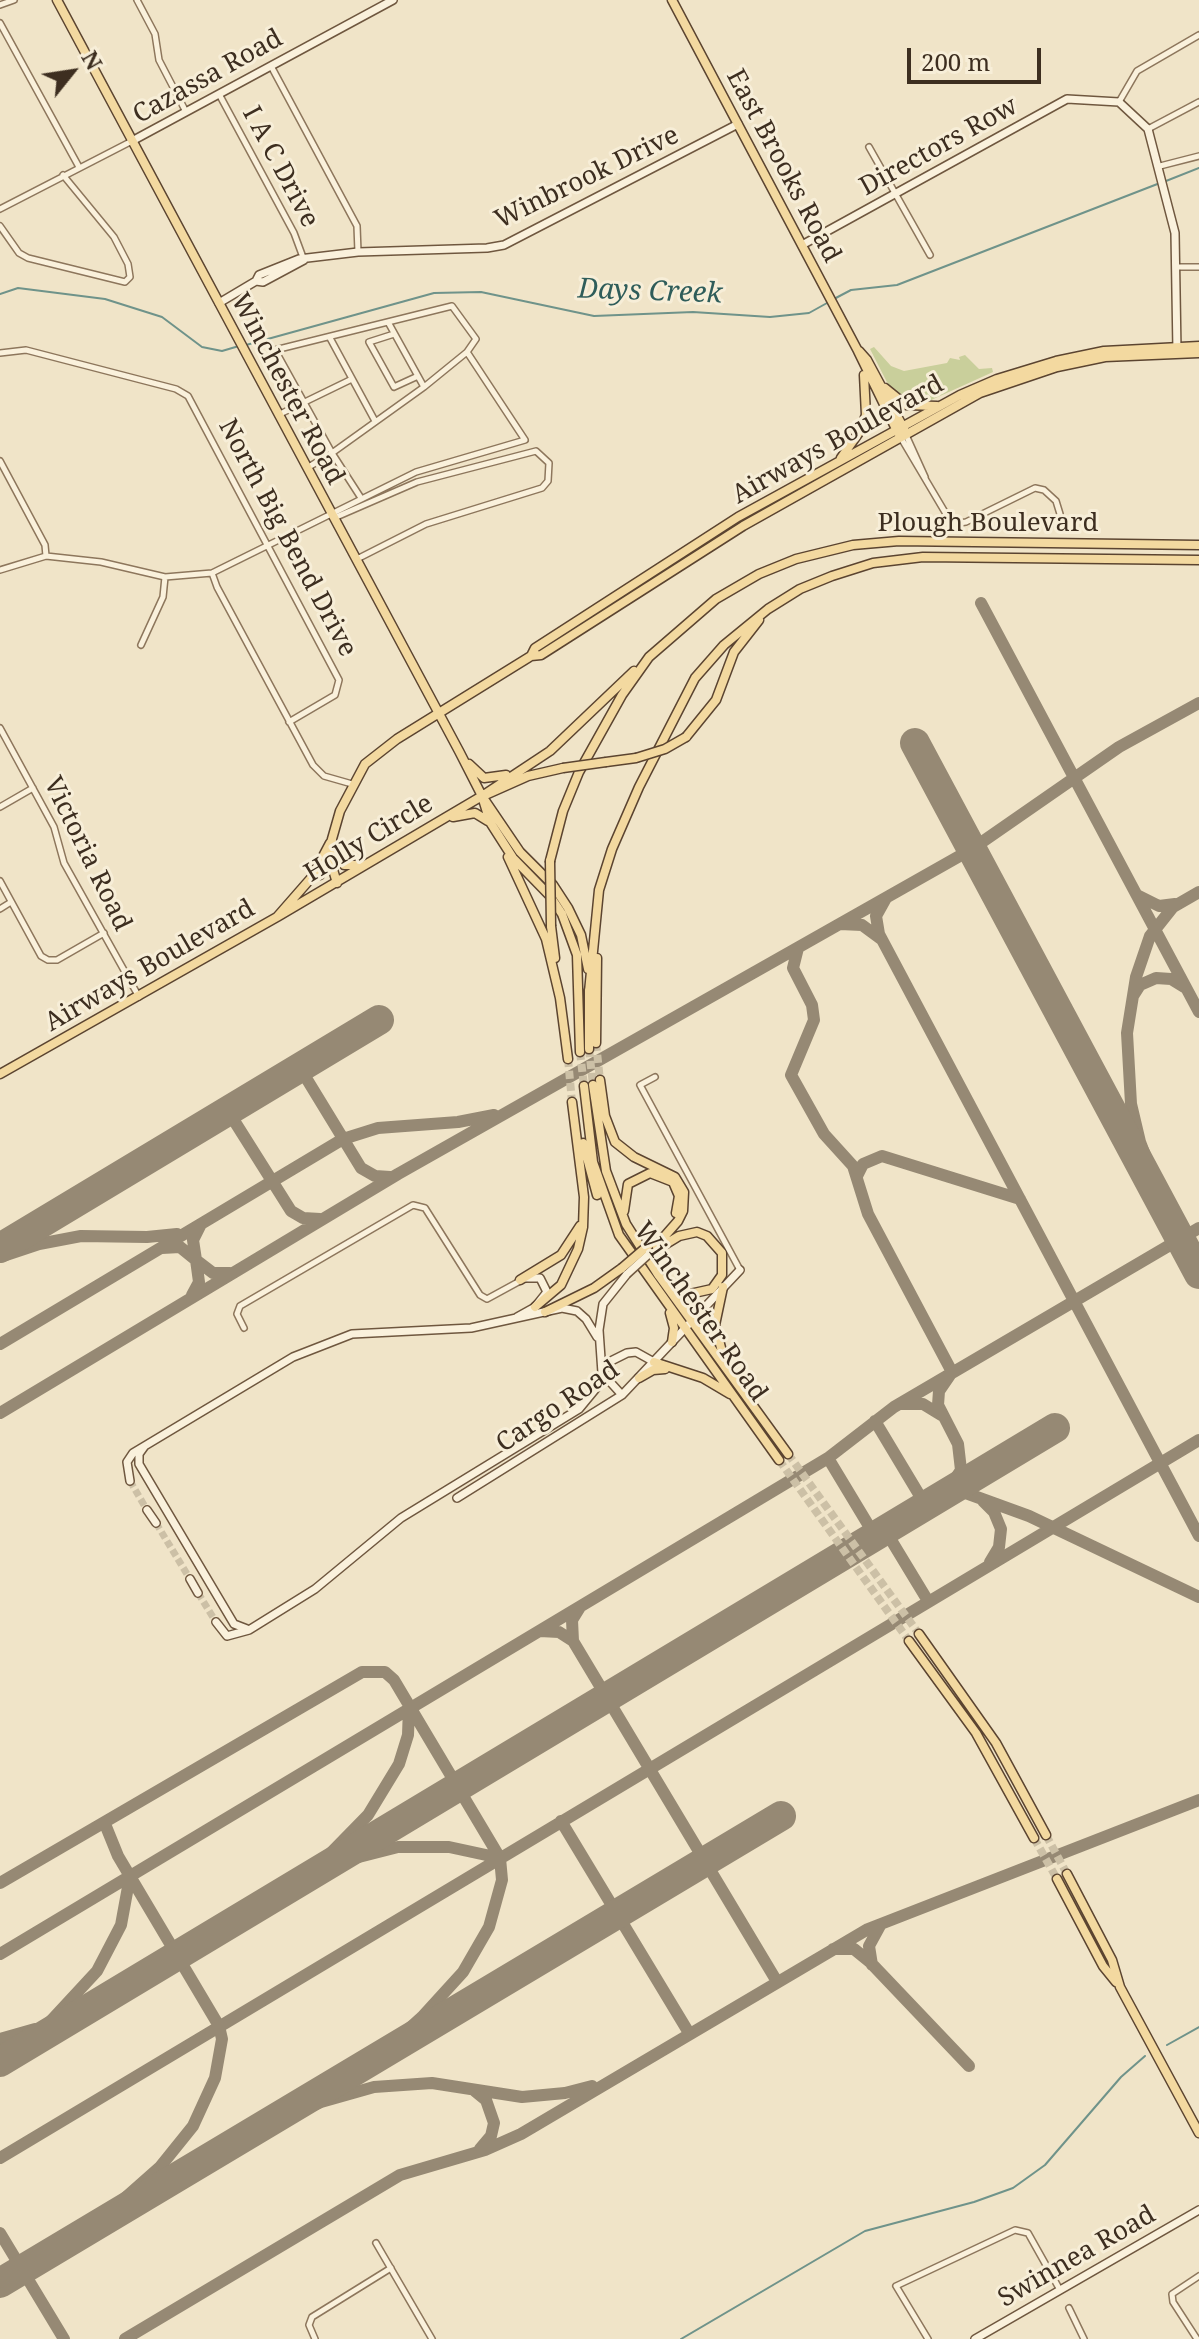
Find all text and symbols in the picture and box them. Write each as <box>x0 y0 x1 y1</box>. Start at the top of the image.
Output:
street label: Cazassa Road <box>128 23 288 131</box>
north arrow <box>32 32 112 112</box>
scale bar <box>911 32 1045 82</box>
text: N <box>75 45 110 75</box>
text: 200 m <box>921 45 990 78</box>
street label: East Brooks Road <box>719 64 847 268</box>
street label: Directors Row <box>855 91 1023 203</box>
street label: I A C Drive <box>235 101 325 233</box>
street label: Winbrook Drive <box>490 120 684 236</box>
water label: Days Creek <box>577 273 723 311</box>
street label: Winchester Road <box>223 288 351 490</box>
street label: Airways Boulevard <box>727 369 949 511</box>
street label: North Big Bend Drive <box>211 414 363 662</box>
street label: Plough Boulevard <box>878 508 1098 540</box>
street label: Victoria Road <box>36 772 138 936</box>
street label: Holly Circle <box>299 788 439 890</box>
street label: Airways Boulevard <box>40 893 260 1039</box>
street label: Winchester Road <box>626 1216 774 1408</box>
street label: Cargo Road <box>491 1355 625 1459</box>
street label: Swinnea Road <box>993 2199 1161 2315</box>

